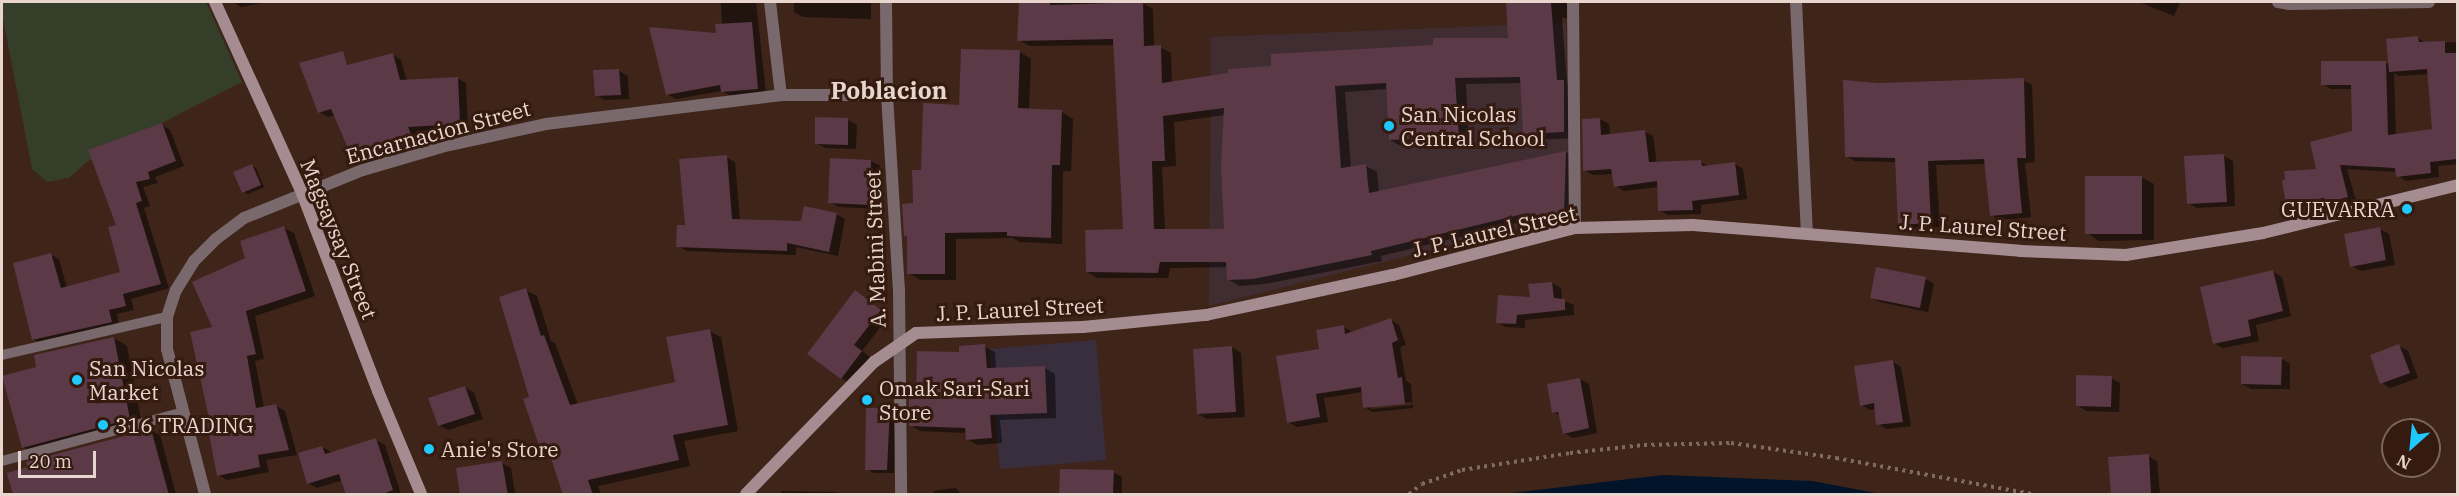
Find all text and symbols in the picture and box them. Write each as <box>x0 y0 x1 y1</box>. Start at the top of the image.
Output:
district label: Poblacion <box>831 77 947 105</box>
street label: Encarnacion Street <box>343 95 533 169</box>
place label: San Nicolas Central School <box>1401 101 1545 151</box>
marker: San Nicolas Central School <box>1382 119 1396 133</box>
street label: Magsaysay Street <box>295 155 383 323</box>
street label: A. Mabini Street <box>860 170 890 328</box>
place label: GUEVARRA <box>2281 196 2395 222</box>
street label: J. P. Laurel Street <box>1410 200 1578 262</box>
marker: GUEVARRA <box>2400 202 2414 216</box>
street label: J. P. Laurel Street <box>1899 209 2067 245</box>
street label: J. P. Laurel Street <box>936 292 1104 326</box>
place label: San Nicolas Market <box>89 355 205 405</box>
marker: San Nicolas Market <box>70 373 84 387</box>
place label: Omak Sari-Sari Store <box>879 375 1030 425</box>
marker: Omak Sari-Sari Store <box>860 393 874 407</box>
place label: 316 TRADING <box>115 412 254 438</box>
marker: 316 TRADING <box>96 418 110 432</box>
north arrow <box>2381 418 2441 478</box>
place label: Anie's Store <box>441 436 559 462</box>
scale bar <box>21 439 99 477</box>
marker: Anie's Store <box>422 442 436 456</box>
text: 20 m <box>29 450 72 473</box>
text: N <box>2394 450 2414 474</box>

